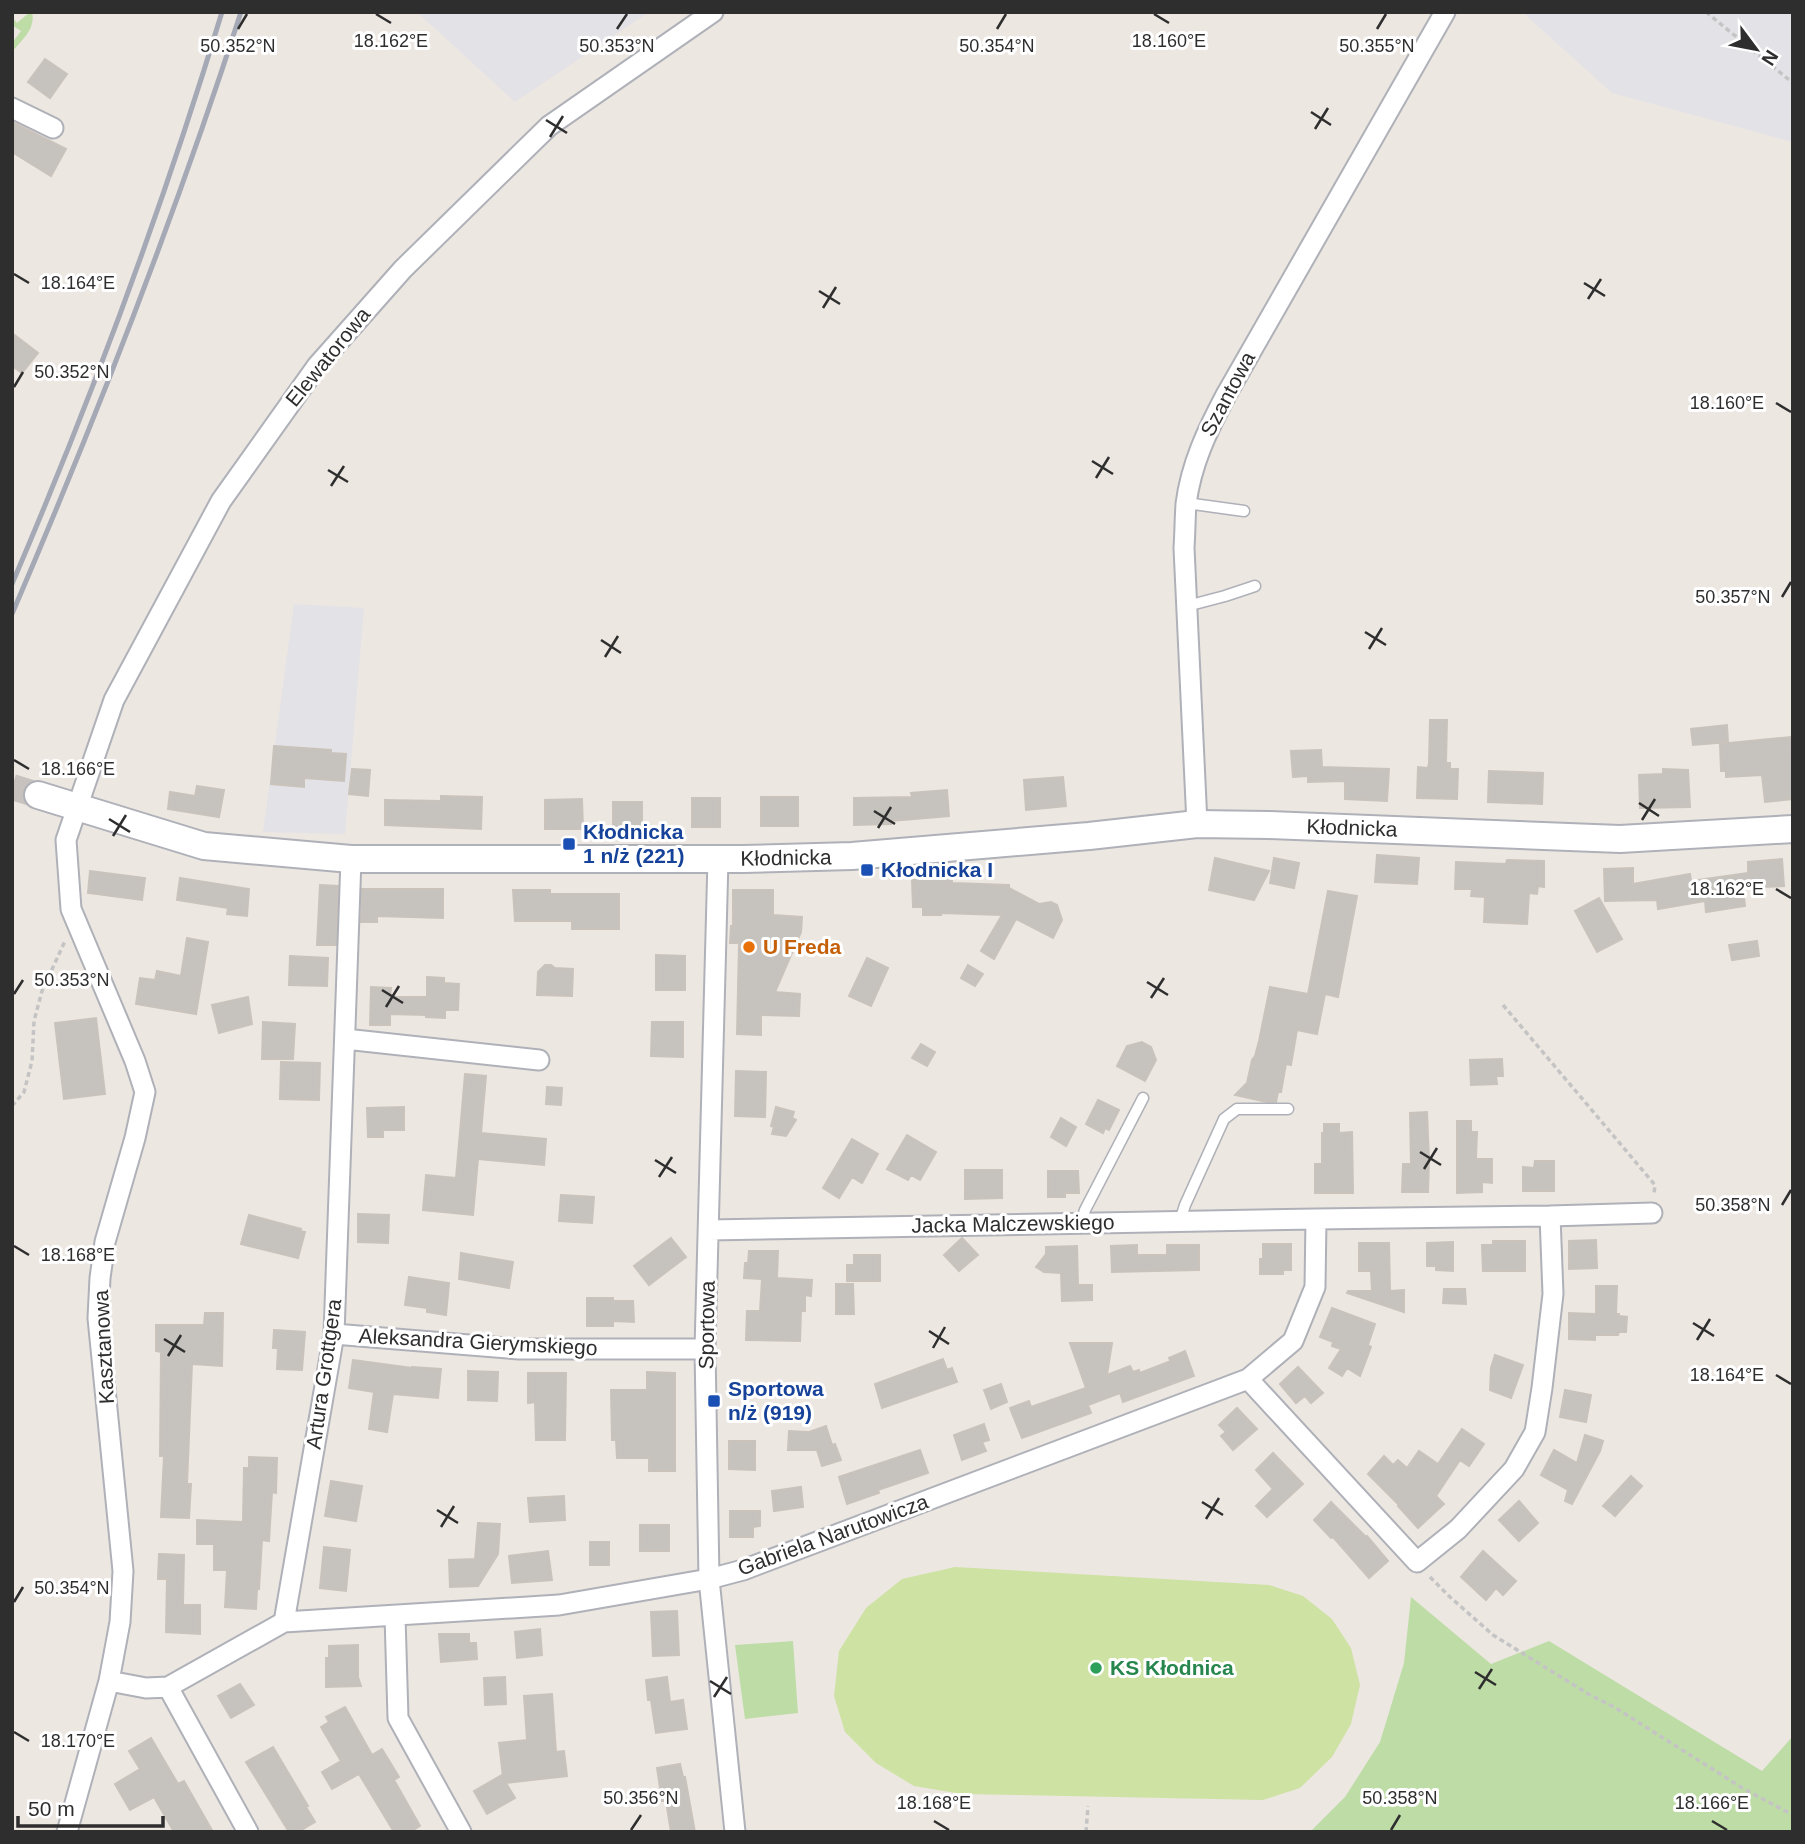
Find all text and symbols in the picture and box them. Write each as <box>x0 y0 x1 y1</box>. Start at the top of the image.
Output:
north arrow <box>1721 14 1791 84</box>
text: 18.162°E <box>354 31 428 51</box>
text: 18.160°E <box>1132 31 1206 51</box>
text: 50.352°N <box>200 36 276 56</box>
text: 50.353°N <box>579 36 655 56</box>
text: 50.354°N <box>959 36 1035 56</box>
text: 50.355°N <box>1339 36 1415 56</box>
text: N <box>1757 46 1783 69</box>
text: 18.164°E <box>41 273 115 293</box>
street label: Elewatorowa <box>281 302 375 411</box>
street label: Szantowa <box>1196 347 1260 440</box>
text: 50.352°N <box>34 362 110 382</box>
text: 18.160°E <box>1690 393 1764 413</box>
text: 50.357°N <box>1695 587 1771 607</box>
text: 18.166°E <box>41 759 115 779</box>
street label: Kłodnicka <box>1306 814 1398 841</box>
place label: Kłodnicka 1 n/ż (221) <box>583 820 685 867</box>
marker: Kłodnicka 1 n/ż (221) <box>561 836 577 852</box>
street label: Kłodnicka <box>740 845 832 870</box>
place label: Kłodnicka I <box>881 858 993 881</box>
marker: Kłodnicka I <box>859 862 875 878</box>
text: 18.162°E <box>1690 879 1764 899</box>
place label: U Freda <box>763 935 842 958</box>
marker: U Freda <box>741 939 757 955</box>
text: 50.353°N <box>34 970 110 990</box>
text: 50.358°N <box>1695 1195 1771 1215</box>
street label: Jacka Malczewskiego <box>911 1210 1115 1237</box>
text: 18.168°E <box>41 1245 115 1265</box>
street label: Sportowa <box>694 1280 719 1370</box>
street label: Kasztanowa <box>89 1289 118 1405</box>
street label: Artura Grottgera <box>302 1297 345 1451</box>
street label: Aleksandra Gierymskiego <box>358 1324 598 1359</box>
text: 18.164°E <box>1690 1365 1764 1385</box>
place label: Sportowa n/ż (919) <box>728 1377 824 1424</box>
marker: Sportowa n/ż (919) <box>706 1393 722 1409</box>
street label: Gabriela Narutowicza <box>735 1489 931 1580</box>
text: 50.354°N <box>34 1578 110 1598</box>
place label: KS Kłodnica <box>1110 1656 1234 1679</box>
marker: KS Kłodnica <box>1088 1660 1104 1676</box>
text: 18.170°E <box>41 1731 115 1751</box>
scale bar <box>18 1784 163 1828</box>
text: 50.356°N <box>603 1788 679 1808</box>
text: 50.358°N <box>1362 1788 1438 1808</box>
text: 18.168°E <box>897 1793 971 1813</box>
text: 18.166°E <box>1675 1793 1749 1813</box>
text: 50 m <box>28 1797 75 1820</box>

